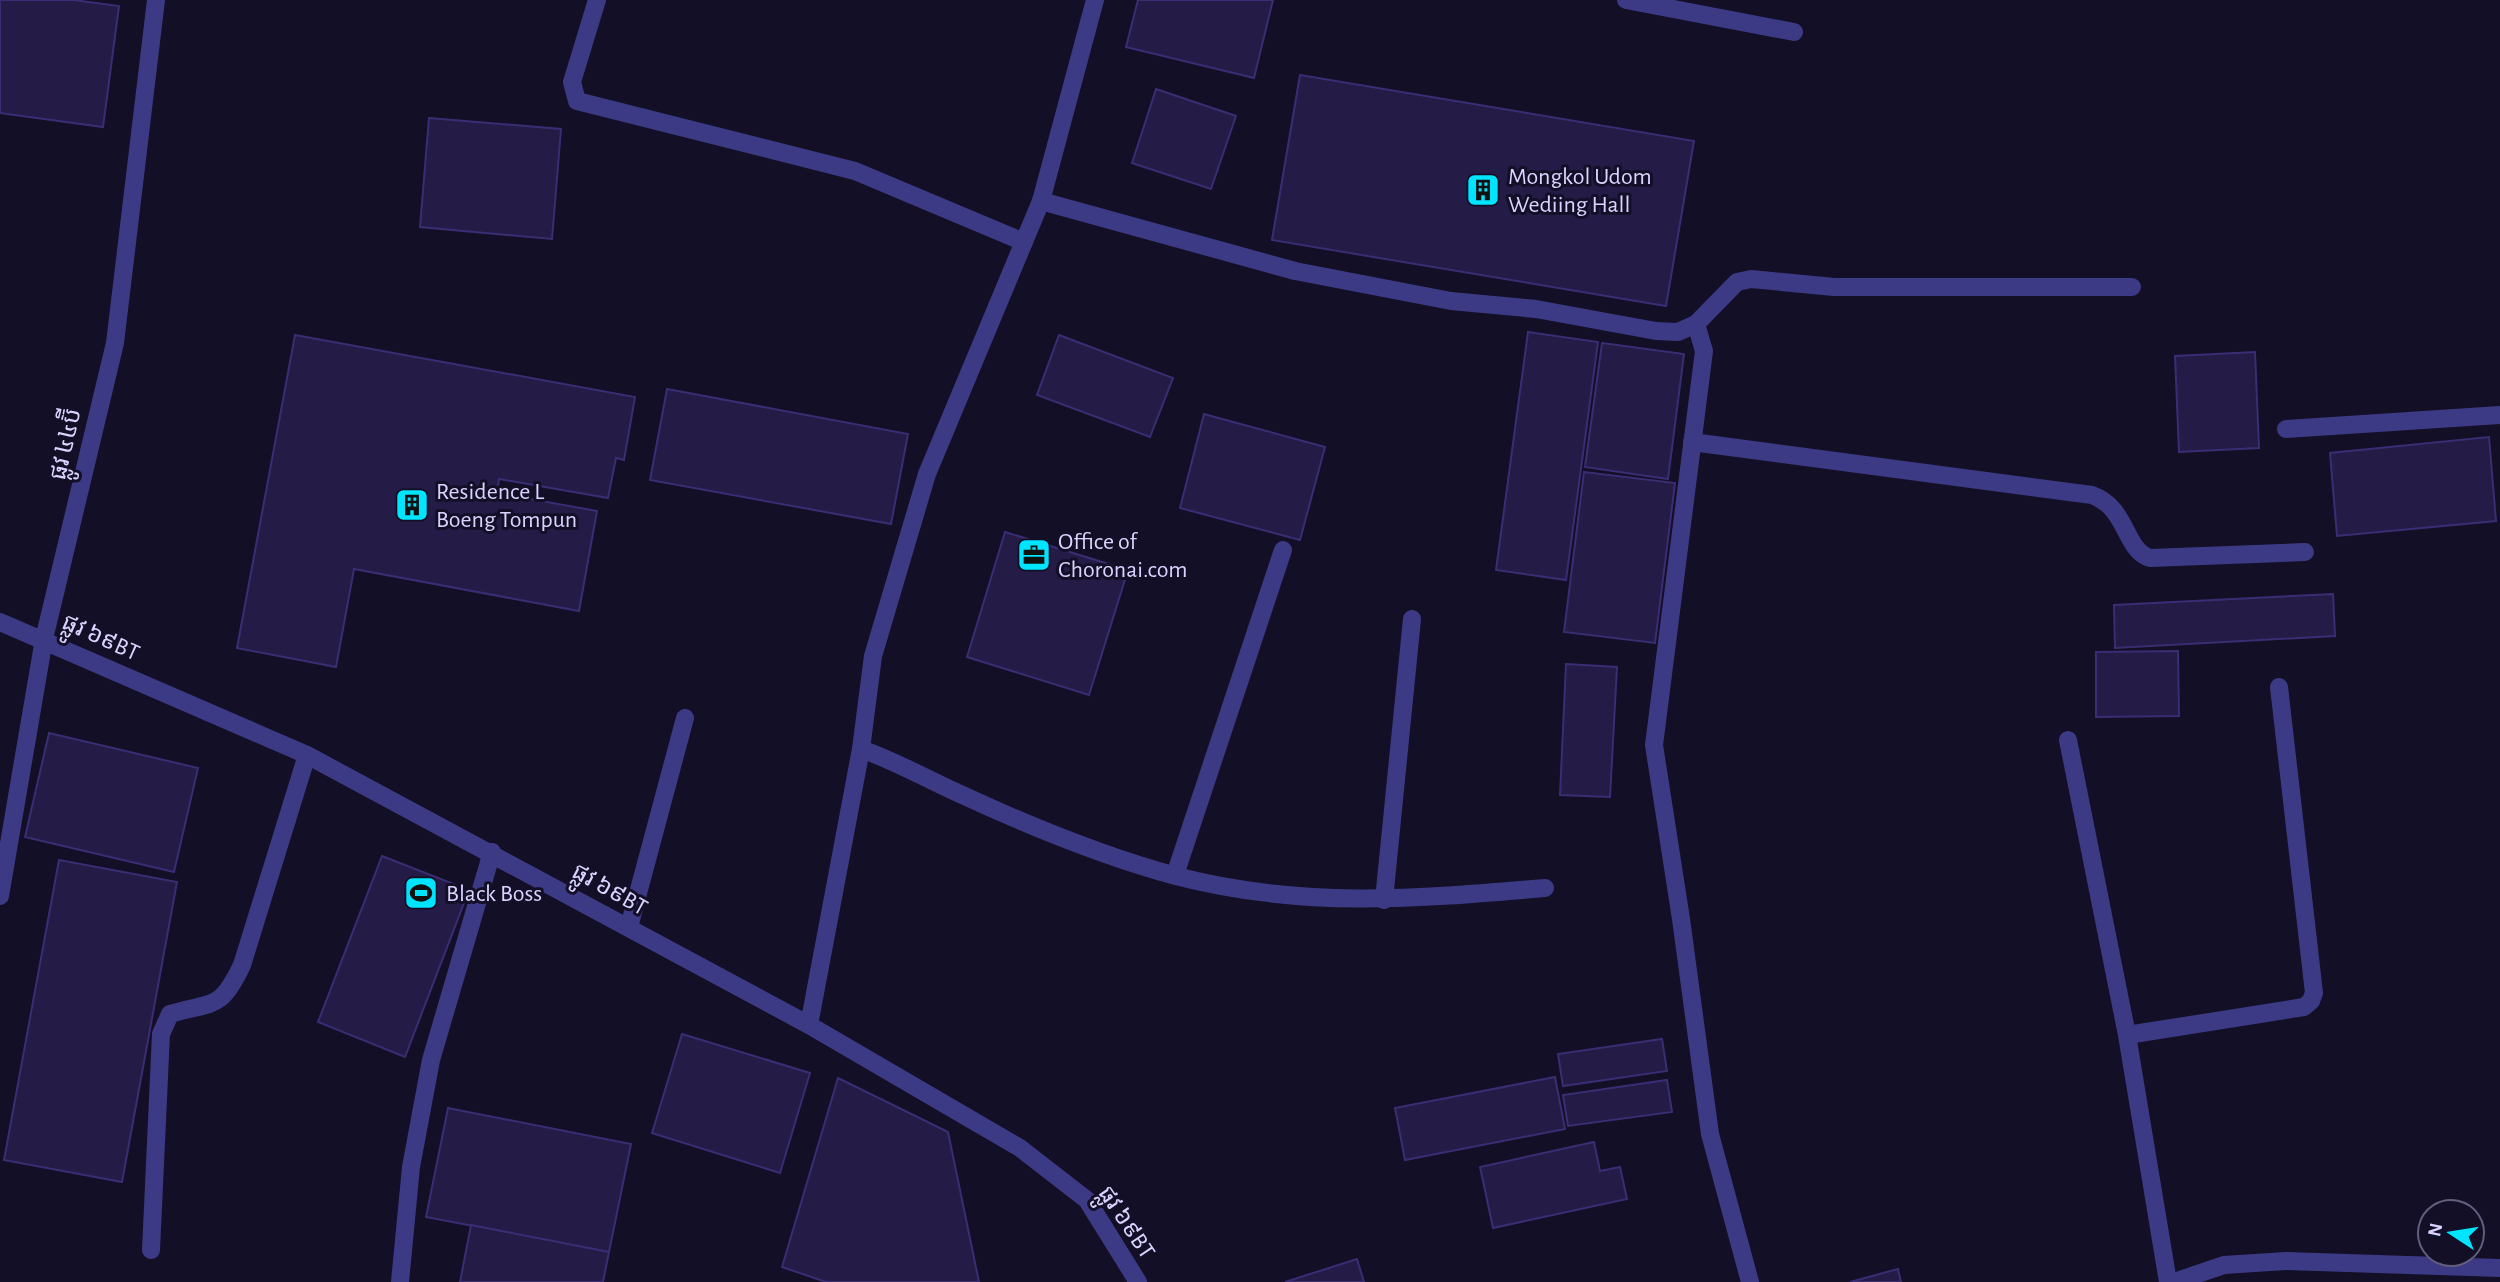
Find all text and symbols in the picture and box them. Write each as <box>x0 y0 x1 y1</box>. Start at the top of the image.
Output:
place label: Mongkol Udom Wediing Hall <box>1508 165 1652 217</box>
building icon: Mongkol Udom Wediing Hall <box>1464 171 1502 209</box>
street label: ផ្លូវ ៤៤ប៊ី <box>41 405 95 484</box>
place label: Residence L Boeng Tompun <box>436 480 577 532</box>
building icon: Residence L Boeng Tompun <box>393 486 431 524</box>
place label: Office of Choronai.com <box>1058 530 1187 582</box>
office icon: Office of Choronai.com <box>1015 536 1053 574</box>
street label: ផ្លូវ ៦៩BT <box>54 610 143 674</box>
street label: ផ្លូវ ៦៩BT <box>563 859 651 928</box>
sports icon: Black Boss <box>402 874 440 912</box>
place label: Black Boss <box>446 882 542 906</box>
street label: ផ្លូវ ៦៩BT <box>1086 1182 1159 1269</box>
north arrow <box>2416 1198 2486 1268</box>
text: N <box>2425 1221 2447 1238</box>

